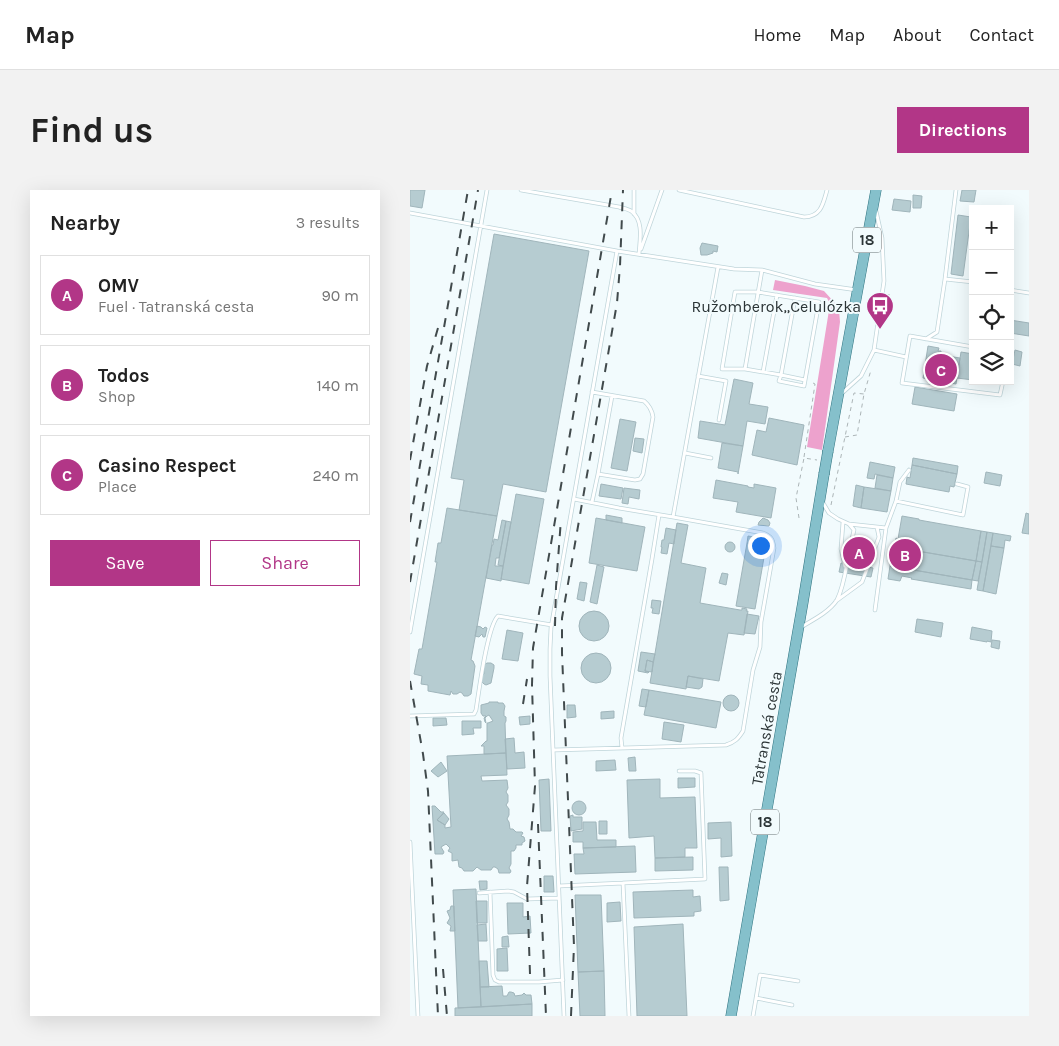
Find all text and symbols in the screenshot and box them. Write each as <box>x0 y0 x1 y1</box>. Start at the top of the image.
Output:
text: Map <box>25 21 75 49</box>
text: Home <box>753 24 801 46</box>
text: Map <box>829 24 865 46</box>
text: About <box>893 24 942 46</box>
text: Contact <box>970 24 1034 46</box>
button: Directions <box>897 107 1029 153</box>
text: Find us <box>30 110 153 151</box>
map controls <box>969 205 1014 385</box>
button: + <box>969 205 1014 250</box>
text: Nearby <box>50 211 120 235</box>
text: 3 results <box>296 213 360 232</box>
road number: 18 <box>853 228 881 252</box>
button: − <box>969 250 1014 295</box>
text: OMV <box>98 275 139 297</box>
text: A <box>62 286 72 305</box>
text: 90 m <box>321 286 359 305</box>
bus stop icon: Ružomberok,,Celulózka <box>865 291 895 330</box>
button: locate <box>969 295 1014 340</box>
text: Fuel · Tatranská cesta <box>98 297 254 316</box>
place label: Ružomberok,,Celulózka <box>691 297 861 316</box>
button: layers <box>969 340 1014 385</box>
pin: C <box>925 351 957 389</box>
text: Todos <box>98 365 150 387</box>
text: B <box>62 376 72 395</box>
text: 140 m <box>317 376 359 395</box>
text: Shop <box>98 387 135 406</box>
text: Casino Respect <box>98 455 236 477</box>
text: C <box>62 466 72 485</box>
text: 240 m <box>313 466 359 485</box>
text: Place <box>98 477 137 496</box>
your location <box>748 533 774 559</box>
pin: A <box>843 534 875 572</box>
pin: B <box>889 536 921 574</box>
button: Save <box>50 540 200 586</box>
button: Share <box>210 540 360 586</box>
street label: Tatranská cesta <box>747 670 786 787</box>
road number: 18 <box>751 810 779 834</box>

